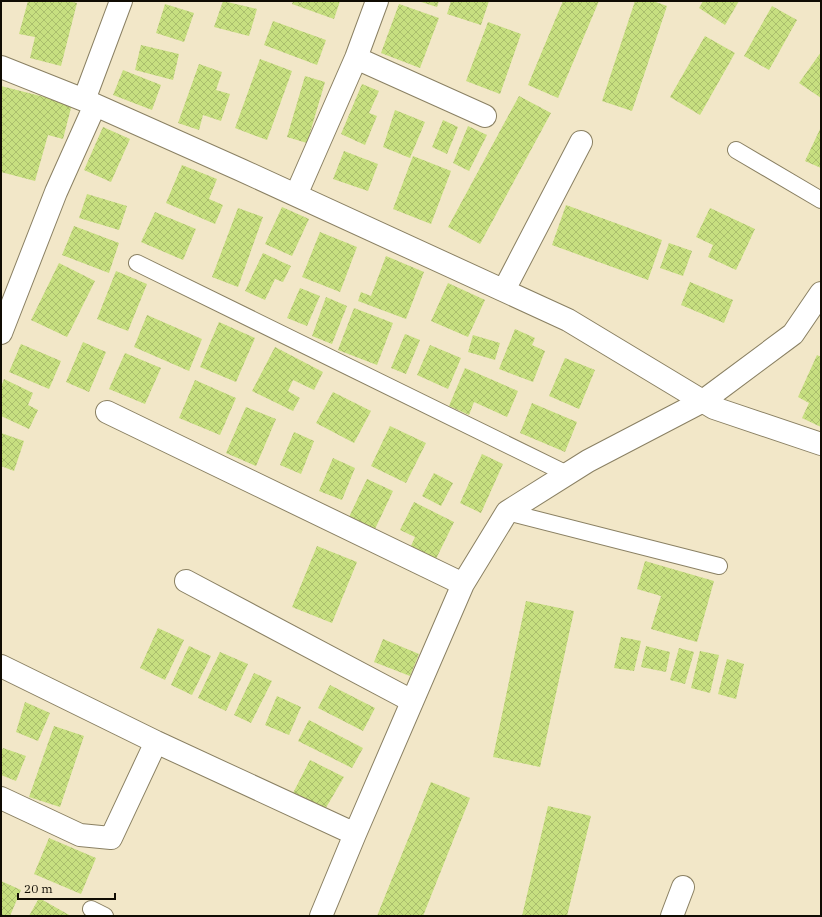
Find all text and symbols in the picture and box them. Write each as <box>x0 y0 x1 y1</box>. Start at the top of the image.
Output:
scale bar <box>18 875 115 901</box>
text: 20 m <box>24 881 53 896</box>

